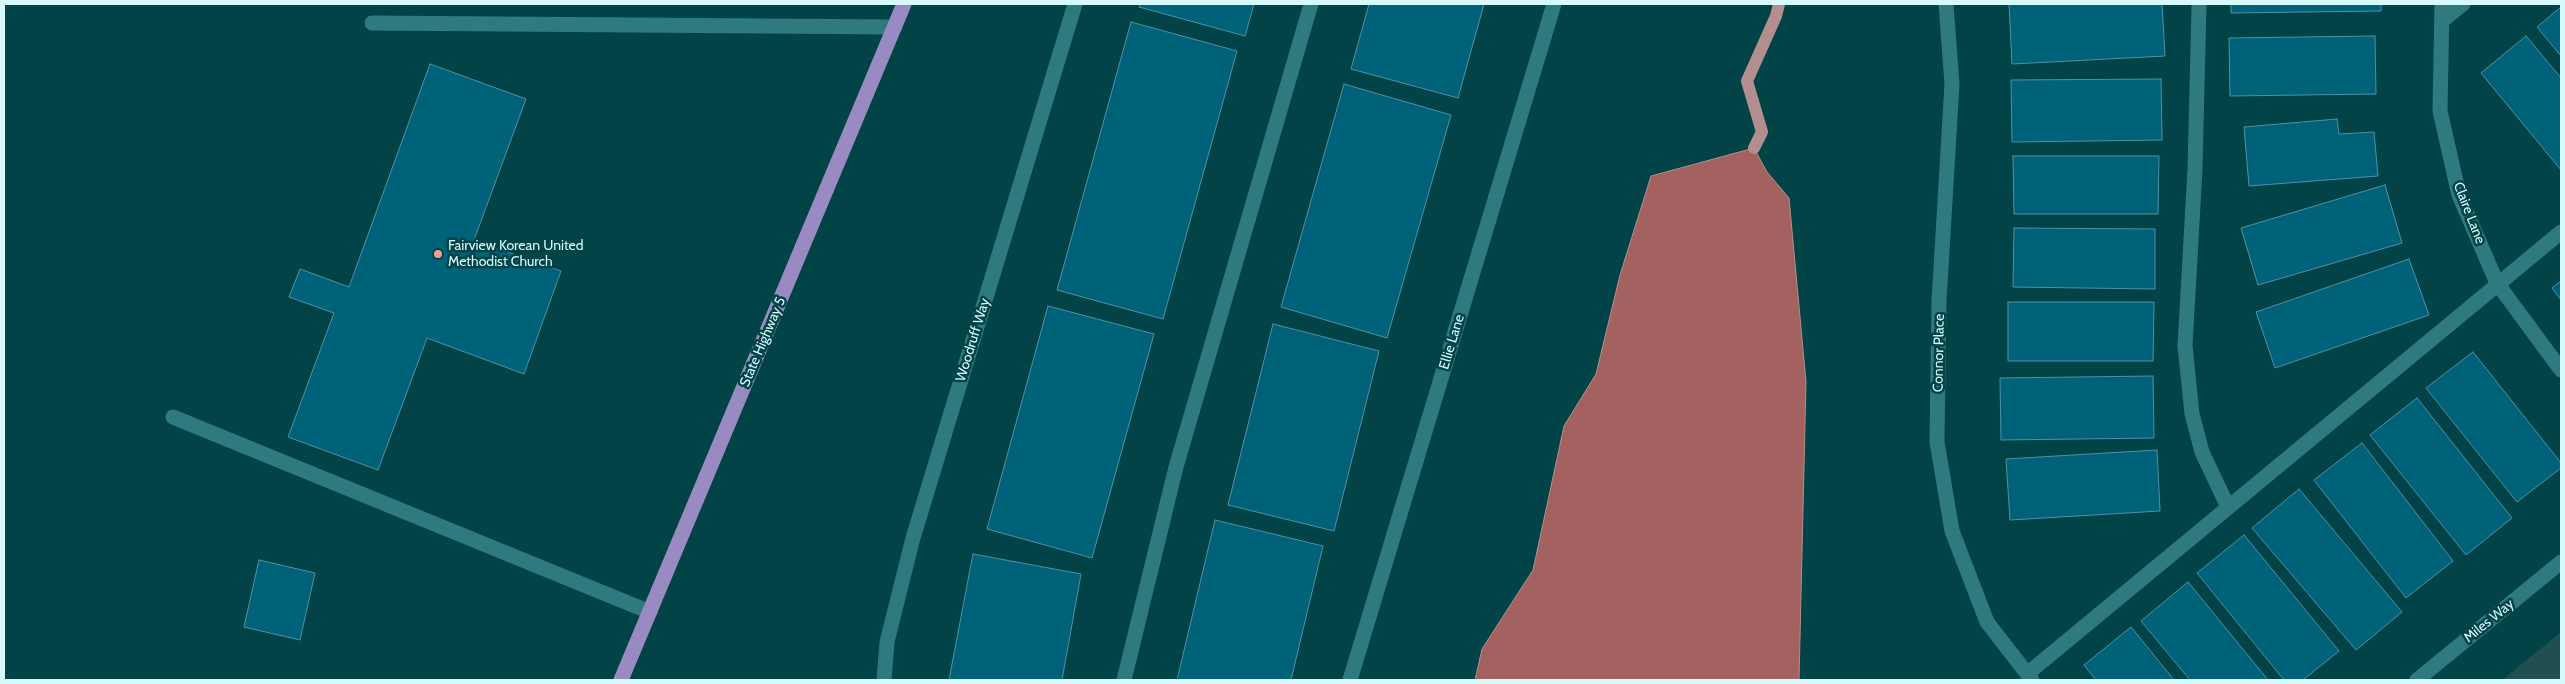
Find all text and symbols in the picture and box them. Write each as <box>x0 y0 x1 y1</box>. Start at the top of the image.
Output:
street label: Claire Lane <box>2450 180 2488 246</box>
place label: Fairview Korean United Methodist Church <box>448 238 584 270</box>
marker: Fairview Korean United Methodist Church <box>432 248 444 260</box>
street label: State Highway 5 <box>737 295 789 389</box>
street label: Woodruff Way <box>952 296 994 384</box>
street label: Ellie Lane <box>1436 313 1468 371</box>
street label: Connor Place <box>1930 314 1948 392</box>
street label: Miles Way <box>2461 596 2517 646</box>

